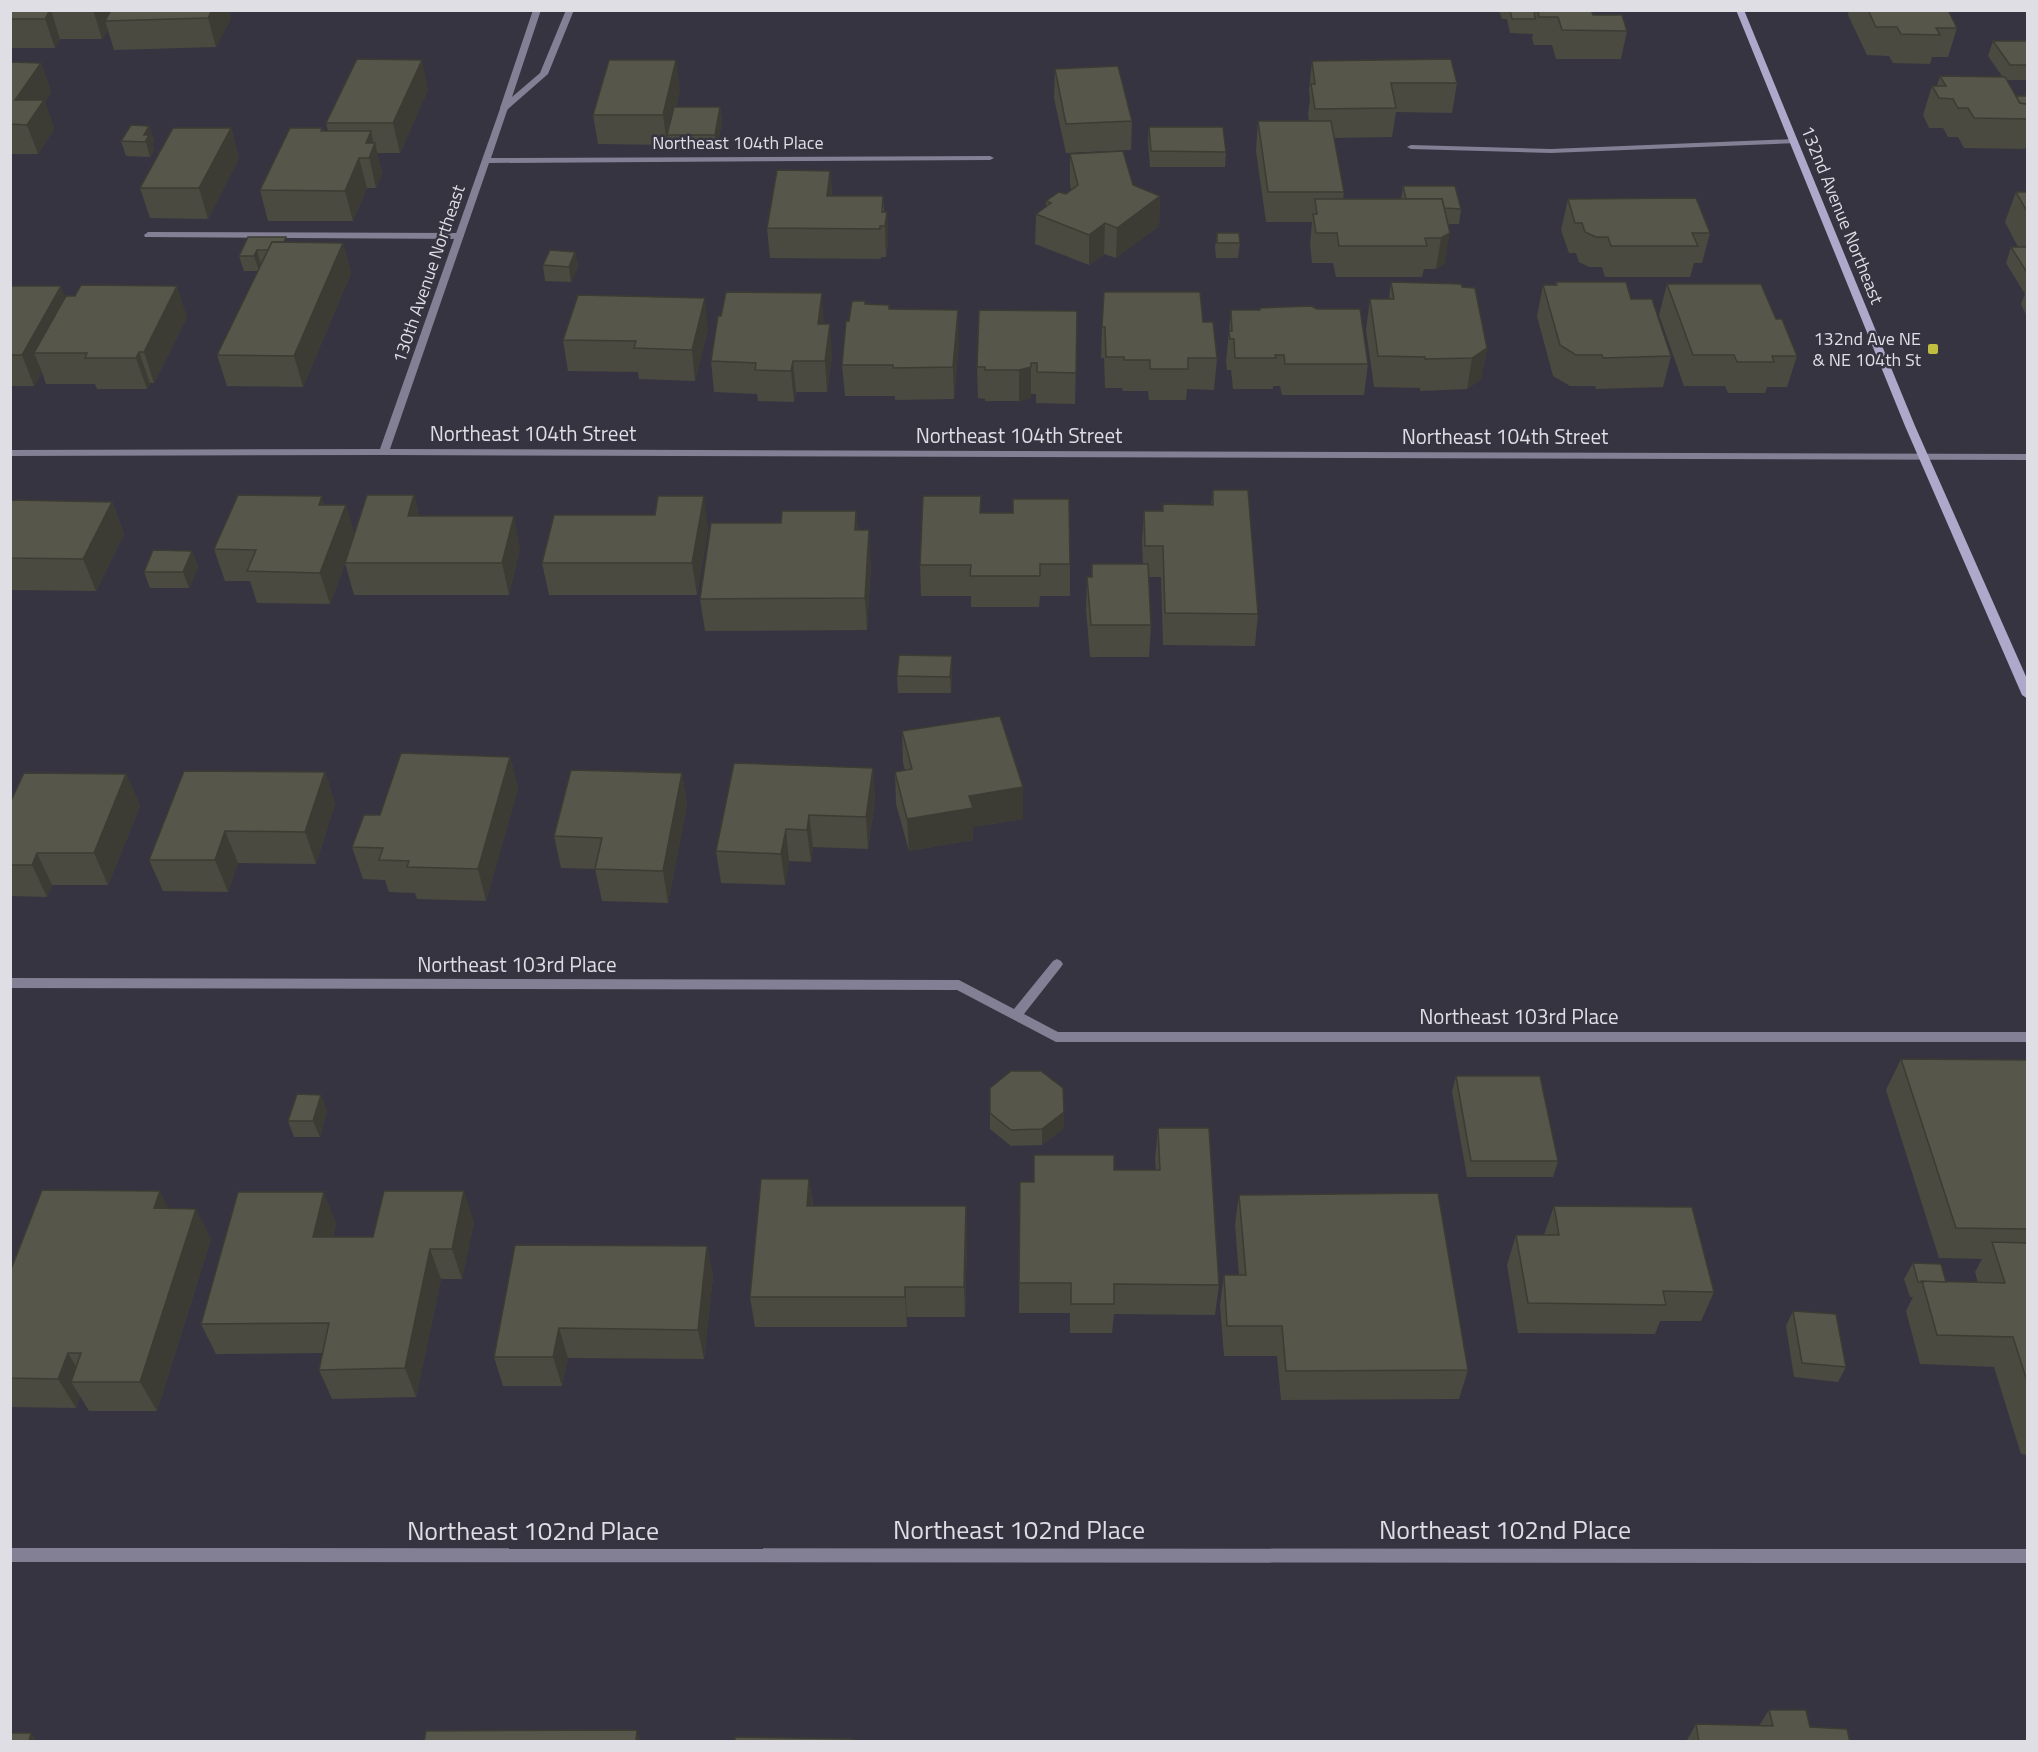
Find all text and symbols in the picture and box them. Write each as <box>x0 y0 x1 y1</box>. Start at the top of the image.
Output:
street label: 132nd Avenue Northeast <box>1794 122 1891 309</box>
street label: Northeast 104th Place <box>652 129 824 156</box>
street label: 130th Avenue Northeast <box>385 180 472 367</box>
place label: 132nd Ave NE & NE 104th St <box>1812 325 1922 373</box>
marker: 132nd Ave NE & NE 104th St <box>1926 342 1940 356</box>
street label: Northeast 104th Street <box>430 417 637 449</box>
street label: Northeast 104th Street <box>916 419 1123 451</box>
street label: Northeast 104th Street <box>1402 420 1609 452</box>
street label: Northeast 103rd Place <box>417 948 617 980</box>
street label: Northeast 103rd Place <box>1419 1000 1619 1032</box>
street label: Northeast 102nd Place <box>893 1510 1145 1549</box>
street label: Northeast 102nd Place <box>1379 1510 1631 1549</box>
street label: Northeast 102nd Place <box>407 1511 659 1550</box>

